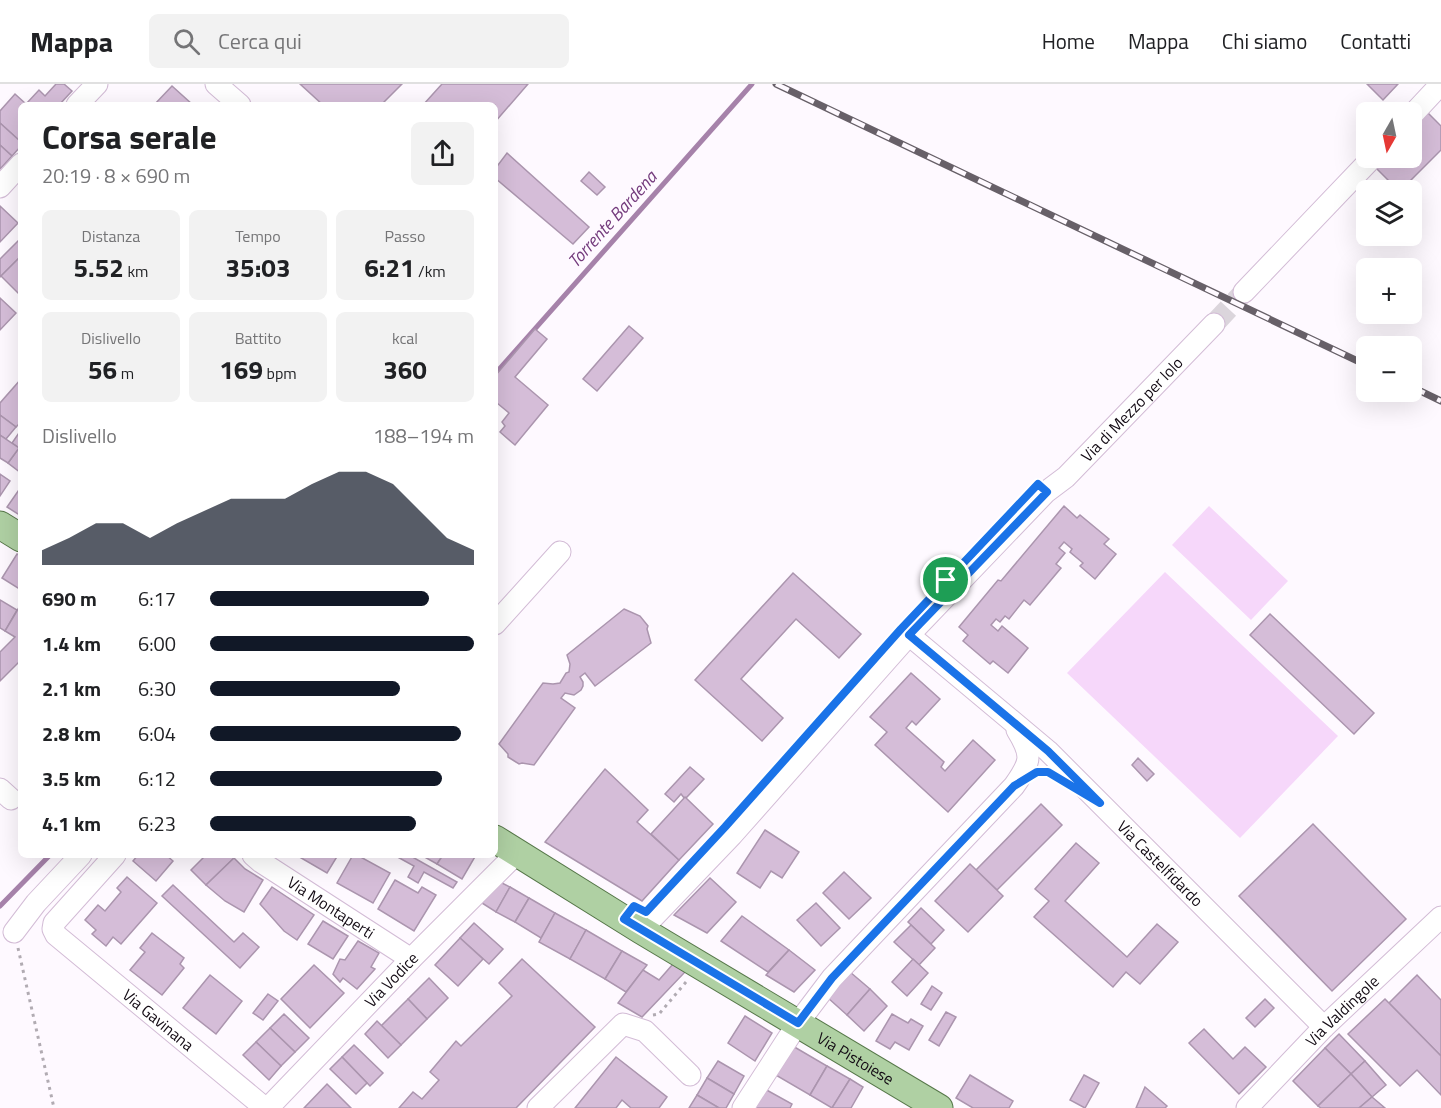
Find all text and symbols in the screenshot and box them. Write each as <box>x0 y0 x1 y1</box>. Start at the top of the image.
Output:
search box <box>149 14 569 68</box>
text: Mappa <box>30 20 113 63</box>
text: Cerca qui <box>218 24 302 58</box>
icon: search <box>170 25 203 58</box>
text: Home <box>1042 25 1095 57</box>
text: Mappa <box>1128 25 1189 57</box>
text: Chi siamo <box>1222 25 1307 57</box>
text: Contatti <box>1340 25 1411 57</box>
north arrow <box>1356 102 1422 168</box>
map controls <box>1356 102 1422 402</box>
text: Corsa serale <box>42 112 216 162</box>
button: share <box>411 122 474 185</box>
text: 20:19 · 8 × 690 m <box>42 160 190 191</box>
water label: Torrente Bardena <box>561 164 664 274</box>
button: layers <box>1356 180 1422 246</box>
text: Distanza <box>82 224 140 248</box>
text: Tempo <box>235 224 281 248</box>
text: Passo <box>385 224 425 248</box>
text: 5.52 <box>74 248 124 287</box>
text: 35:03 <box>226 248 290 287</box>
text: 6:21 <box>364 248 415 287</box>
button: + <box>1356 258 1422 324</box>
text: km <box>124 259 148 283</box>
text: /km <box>415 259 446 283</box>
text: Dislivello <box>81 326 141 350</box>
text: Battito <box>235 326 281 350</box>
text: kcal <box>392 326 418 350</box>
button: − <box>1356 336 1422 402</box>
text: 56 <box>88 350 117 389</box>
text: 169 <box>219 350 263 389</box>
text: 360 <box>383 350 427 389</box>
street label: Via di Mezzo per Iolo <box>1075 351 1188 467</box>
text: m <box>117 361 134 385</box>
text: bpm <box>263 361 297 385</box>
text: Dislivello <box>42 420 117 451</box>
text: 188–194 m <box>373 420 474 451</box>
pin <box>920 554 971 605</box>
icon: arrive <box>929 563 962 596</box>
text: 690 m <box>42 583 97 614</box>
text: 6:17 <box>138 583 176 614</box>
text: 1.4 km <box>42 628 101 659</box>
text: 6:00 <box>138 628 176 659</box>
text: 2.1 km <box>42 673 101 704</box>
text: 6:30 <box>138 673 176 704</box>
text: 2.8 km <box>42 718 101 749</box>
text: 6:04 <box>138 718 176 749</box>
text: 3.5 km <box>42 763 101 794</box>
text: 6:12 <box>138 763 176 794</box>
text: 4.1 km <box>42 808 101 839</box>
text: 6:23 <box>138 808 176 839</box>
street label: Via Castelfidardo <box>1112 815 1209 912</box>
street label: Via Montaperti <box>283 870 379 944</box>
street label: Via Vodice <box>359 946 424 1013</box>
street label: Via Valdingole <box>1300 969 1384 1052</box>
street label: Via Gavinana <box>117 983 199 1057</box>
street label: Via Pistoiese <box>812 1026 899 1091</box>

